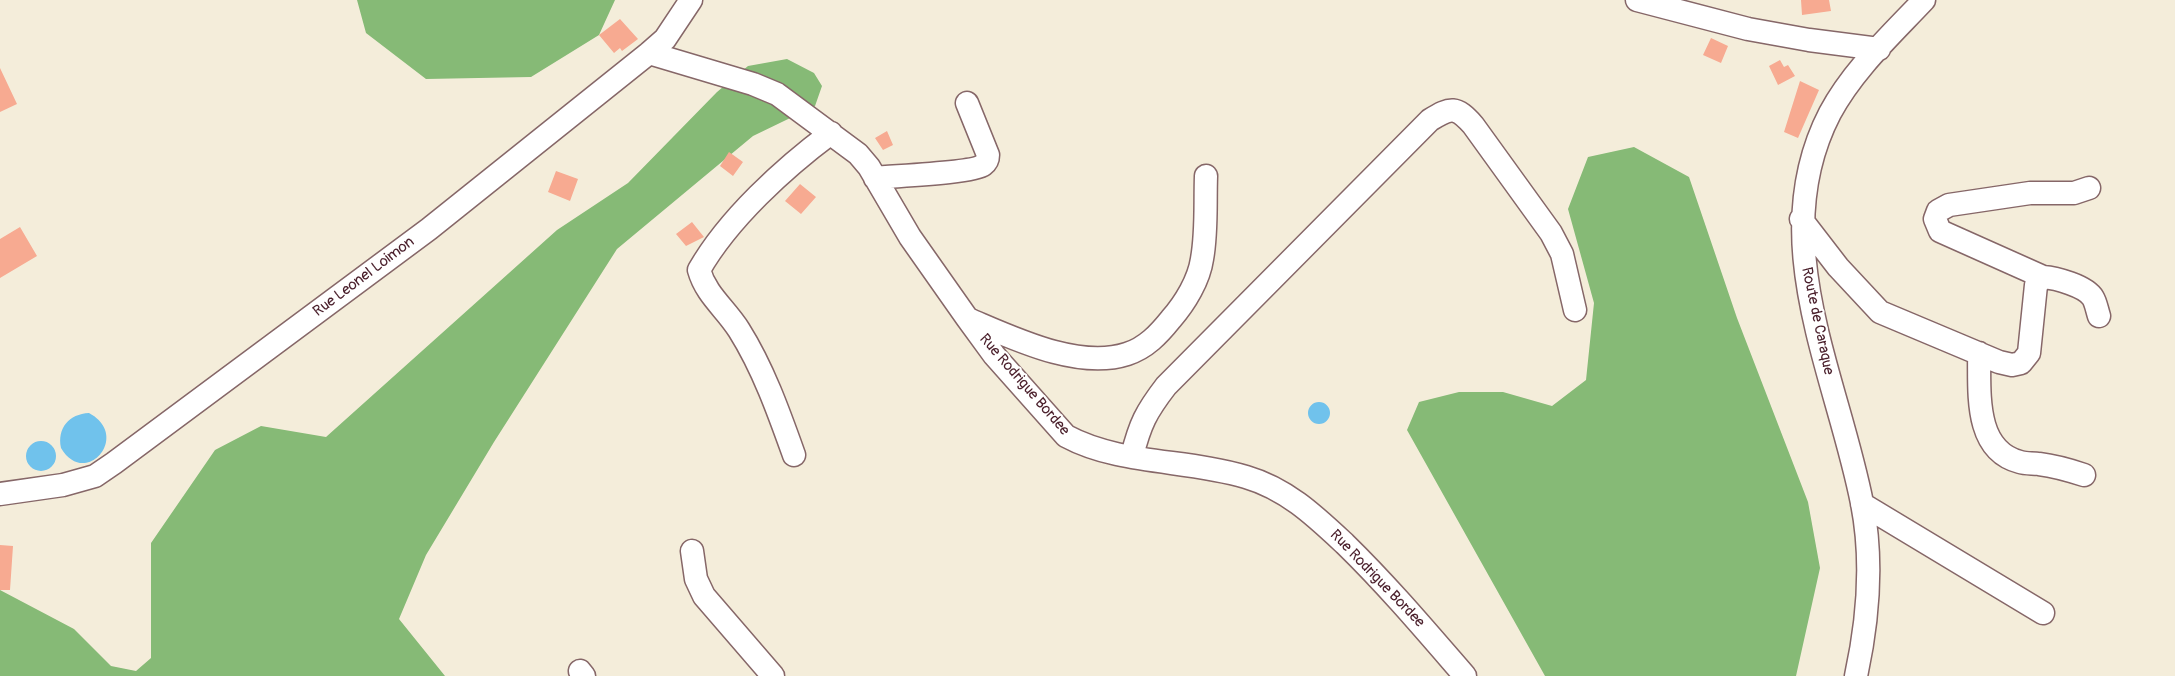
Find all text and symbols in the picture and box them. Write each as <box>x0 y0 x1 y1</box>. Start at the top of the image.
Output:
street label: Rue Leonel Loimon <box>310 233 418 321</box>
street label: Route de Caraque <box>1797 266 1837 376</box>
street label: Rue Rodrigue Bordee <box>975 331 1073 439</box>
street label: Rue Rodrigue Bordee <box>1326 526 1428 632</box>

